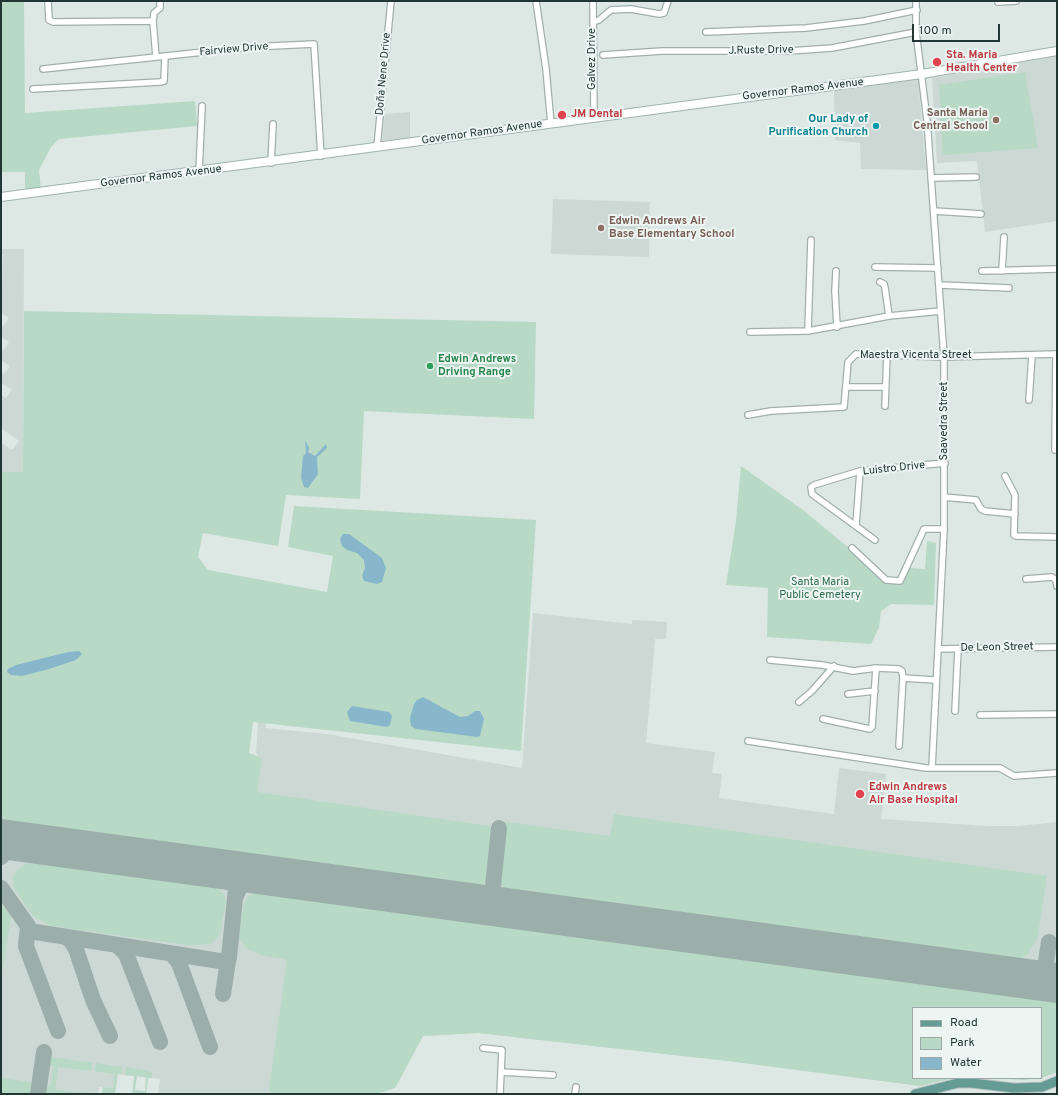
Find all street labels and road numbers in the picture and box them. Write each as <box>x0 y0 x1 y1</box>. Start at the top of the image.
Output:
street label: Galvez Drive <box>586 28 600 90</box>
street label: Doña Nene Drive <box>374 32 394 116</box>
street label: Fairview Drive <box>199 40 269 60</box>
street label: J.Ruste Drive <box>728 44 794 58</box>
street label: Governor Ramos Avenue <box>742 76 864 104</box>
street label: Governor Ramos Avenue <box>421 118 543 148</box>
street label: Governor Ramos Avenue <box>100 163 222 191</box>
street label: Maestra Vicenta Street <box>860 349 972 363</box>
street label: Saavedra Street <box>938 382 952 460</box>
street label: Luistro Drive <box>862 459 926 479</box>
street label: De Leon Street <box>960 641 1034 655</box>

